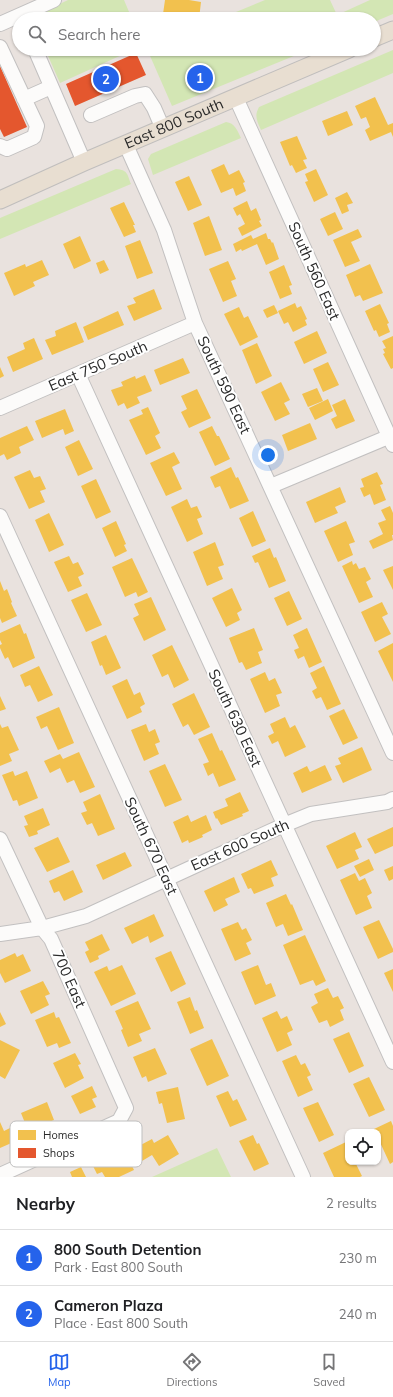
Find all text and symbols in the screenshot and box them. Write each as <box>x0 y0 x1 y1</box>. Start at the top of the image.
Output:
search box <box>12 12 381 56</box>
icon: search <box>26 23 48 45</box>
text: Search here <box>58 25 140 44</box>
pin: 1 <box>187 63 213 93</box>
pin: 2 <box>93 64 119 94</box>
street label: East 800 South <box>121 94 226 153</box>
street label: South 560 East <box>284 219 345 323</box>
street label: South 590 East <box>193 333 255 437</box>
street label: East 750 South <box>45 336 150 395</box>
your location <box>258 445 278 465</box>
street label: South 630 East <box>204 666 266 770</box>
street label: South 670 East <box>120 794 182 898</box>
street label: East 600 South <box>188 814 292 875</box>
street label: 700 East <box>48 947 91 1011</box>
legend <box>10 1121 142 1167</box>
text: Homes <box>43 1128 79 1142</box>
map controls <box>345 1129 381 1165</box>
button: locate <box>345 1129 381 1165</box>
text: Shops <box>43 1146 75 1160</box>
text: Nearby <box>16 1193 75 1214</box>
text: 2 results <box>326 1195 377 1211</box>
text: 800 South Detention <box>54 1240 201 1259</box>
text: 1 <box>25 1250 33 1266</box>
text: 230 m <box>339 1250 377 1266</box>
text: Park · East 800 South <box>54 1259 183 1275</box>
text: Cameron Plaza <box>54 1296 163 1315</box>
text: 2 <box>25 1306 33 1322</box>
text: 240 m <box>339 1306 377 1322</box>
text: Place · East 800 South <box>54 1315 188 1331</box>
tab: Map <box>48 1351 71 1389</box>
tab: Directions <box>167 1351 217 1389</box>
tab: Saved <box>313 1351 345 1389</box>

